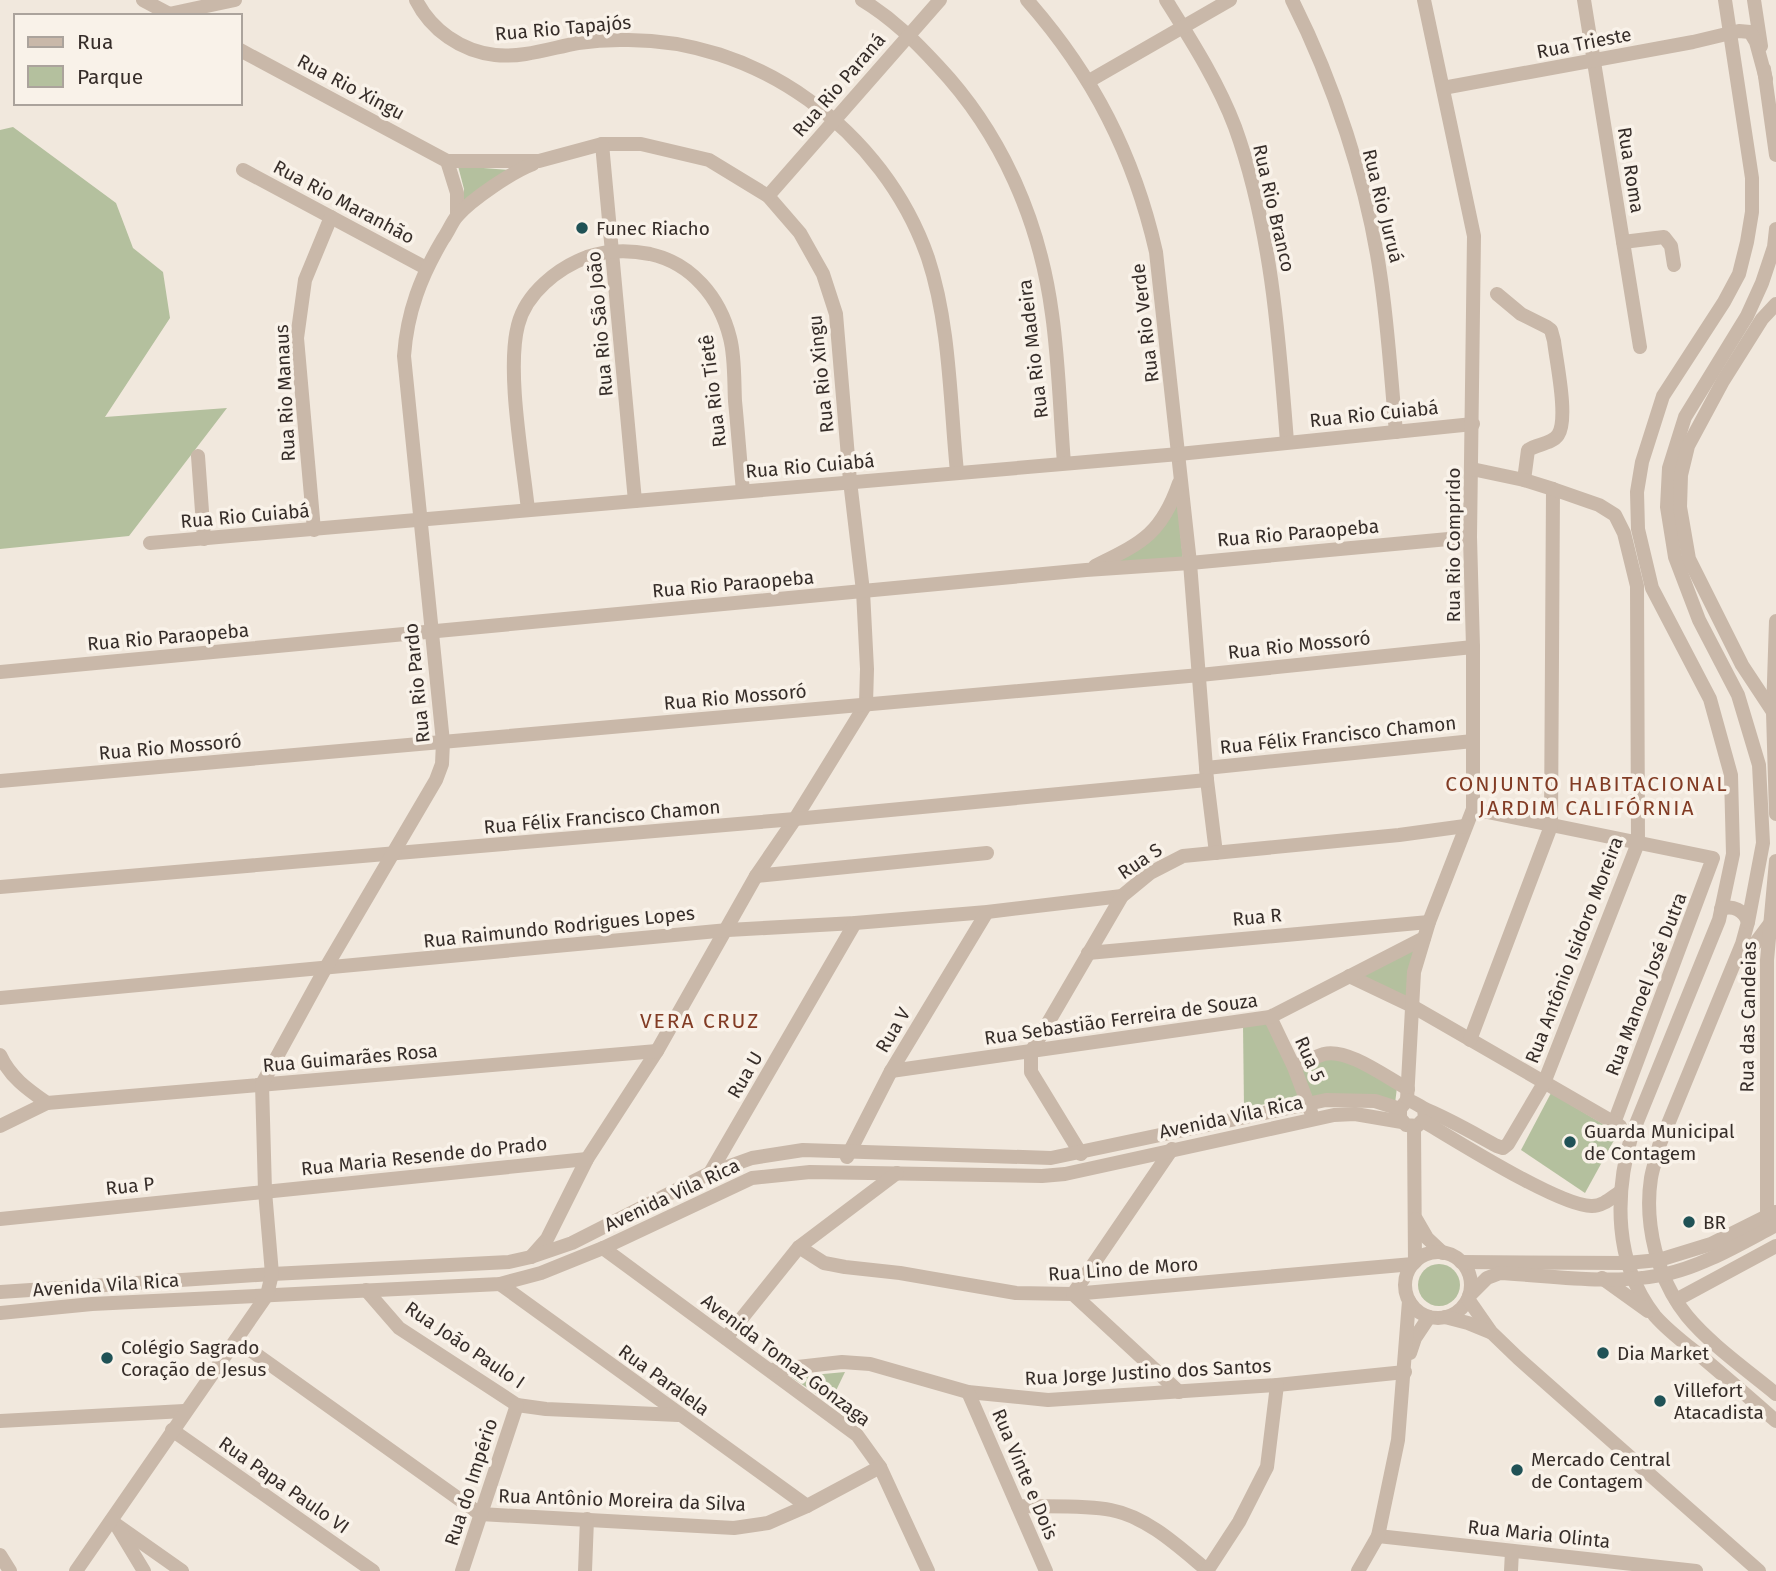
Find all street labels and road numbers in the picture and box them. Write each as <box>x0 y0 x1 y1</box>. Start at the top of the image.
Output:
street label: Rua Rio Tapajós <box>494 11 632 45</box>
street label: Rua Trieste <box>1535 23 1633 63</box>
street label: Rua Rio Paraná <box>788 29 890 141</box>
street label: Rua Rio Xingu <box>293 49 409 125</box>
street label: Rua Roma <box>1613 125 1649 215</box>
street label: Rua Rio Branco <box>1248 142 1300 274</box>
street label: Rua Rio Juruá <box>1358 147 1408 265</box>
street label: Rua Rio Maranhão <box>269 155 419 249</box>
street label: Rua Rio São João <box>582 250 618 398</box>
street label: Rua Rio Verde <box>1126 262 1164 384</box>
street label: Rua Rio Madeira <box>1013 278 1053 420</box>
street label: Rua Rio Xingu <box>803 314 839 434</box>
street label: Rua Rio Manaus <box>270 324 300 462</box>
street label: Rua Rio Tietê <box>695 333 731 449</box>
street label: Rua Rio Cuiabá <box>1308 396 1440 432</box>
street label: Rua Rio Cuiabá <box>745 449 875 483</box>
street label: Rua Rio Comprido <box>1442 468 1465 622</box>
street label: Rua Rio Cuiabá <box>180 499 310 533</box>
street label: Rua Rio Paraopeba <box>1216 514 1380 552</box>
street label: Rua Rio Paraopeba <box>651 565 815 603</box>
street label: Rua Rio Paraopeba <box>86 618 250 656</box>
street label: Rua Rio Pardo <box>399 622 435 744</box>
street label: Rua Rio Mossoró <box>1227 626 1371 664</box>
street label: Rua Rio Mossoró <box>663 679 807 715</box>
street label: Rua Félix Francisco Chamon <box>1219 711 1457 759</box>
street label: Rua Rio Mossoró <box>98 729 242 765</box>
street label: Rua Félix Francisco Chamon <box>483 795 721 839</box>
street label: Rua Antônio Isidoro Moreira <box>1520 833 1628 1067</box>
street label: Rua S <box>1114 838 1166 884</box>
street label: Rua Manoel José Dutra <box>1600 889 1692 1079</box>
street label: Rua Raimundo Rodrigues Lopes <box>422 901 696 953</box>
street label: Rua R <box>1231 903 1283 931</box>
street label: Rua das Candeias <box>1735 941 1761 1093</box>
street label: Rua Sebastião Ferreira de Souza <box>983 988 1259 1050</box>
street label: Rua V <box>871 1003 916 1057</box>
street label: Rua 5 <box>1290 1033 1330 1085</box>
street label: Rua Guimarães Rosa <box>262 1039 438 1077</box>
street label: Rua U <box>722 1047 768 1103</box>
street label: Avenida Vila Rica <box>1157 1091 1305 1143</box>
street label: Rua Maria Resende do Prado <box>300 1132 548 1180</box>
street label: Avenida Vila Rica <box>601 1154 743 1236</box>
street label: Rua P <box>104 1172 156 1200</box>
street label: Rua Lino de Moro <box>1047 1252 1199 1286</box>
street label: Avenida Vila Rica <box>32 1268 180 1302</box>
street label: Avenida Tomaz Gonzaga <box>697 1289 875 1431</box>
street label: Rua João Paulo I <box>401 1296 529 1394</box>
street label: Rua Paralela <box>614 1339 714 1421</box>
street label: Rua Jorge Justino dos Santos <box>1024 1354 1272 1390</box>
street label: Rua Vinte e Dois <box>987 1405 1063 1543</box>
street label: Rua do Império <box>440 1415 502 1549</box>
street label: Rua Papa Paulo VI <box>214 1431 354 1539</box>
street label: Rua Antônio Moreira da Silva <box>498 1484 746 1516</box>
street label: Rua Maria Olinta <box>1467 1515 1611 1553</box>

